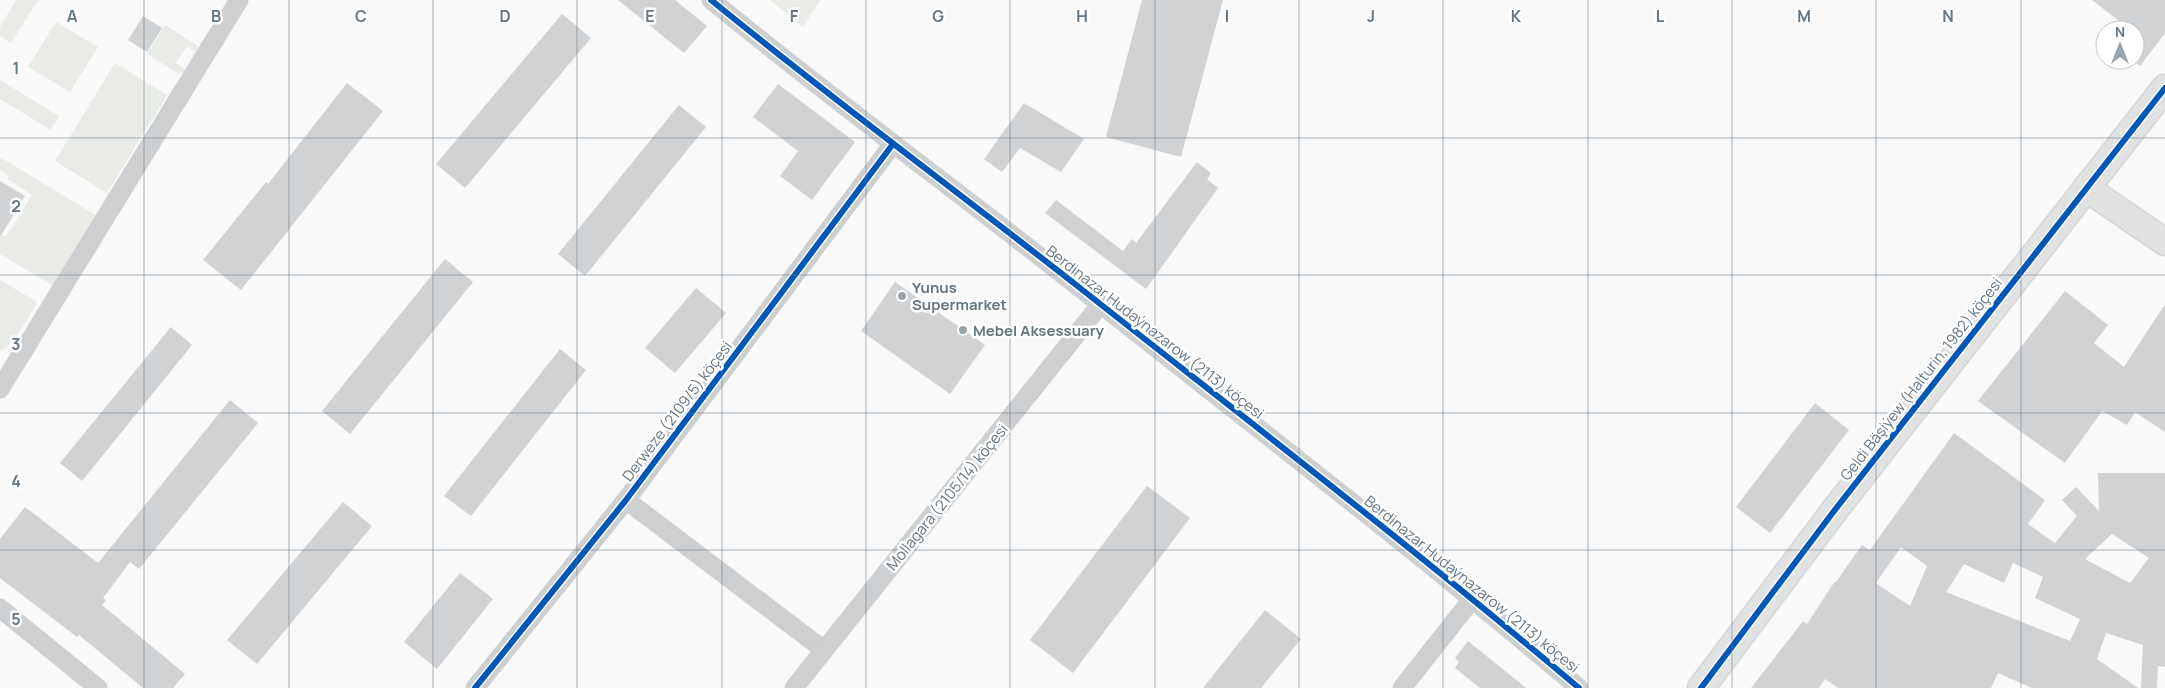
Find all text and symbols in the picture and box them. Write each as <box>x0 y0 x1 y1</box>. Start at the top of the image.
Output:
text: A <box>67 5 78 27</box>
text: B <box>211 5 221 27</box>
text: C <box>355 5 367 27</box>
text: D <box>499 5 511 27</box>
text: E <box>645 5 655 27</box>
text: F <box>790 5 799 27</box>
text: G <box>932 5 944 27</box>
text: H <box>1076 5 1088 27</box>
text: I <box>1225 5 1229 27</box>
text: J <box>1367 5 1375 27</box>
text: K <box>1511 5 1522 27</box>
text: L <box>1656 5 1665 27</box>
text: M <box>1797 5 1811 27</box>
text: N <box>1942 5 1954 27</box>
north arrow <box>2095 20 2145 70</box>
text: N <box>2115 22 2125 41</box>
text: 1 <box>12 57 20 79</box>
text: 2 <box>11 195 21 217</box>
street label: Berdinazar Hudaýnazarow (2113) köçesi <box>1042 240 1268 424</box>
street label: Geldi Bäşiýew (Halturin, 1982) köçesi <box>1835 273 2007 485</box>
place label: Yunus Supermarket <box>912 277 1007 315</box>
marker: Yunus Supermarket <box>896 290 908 302</box>
place label: Mebel Aksessuary <box>973 320 1104 341</box>
marker: Mebel Aksessuary <box>957 324 969 336</box>
text: 3 <box>11 333 21 355</box>
street label: Derweze (2109/5) köçesi <box>617 336 737 486</box>
street label: Mollagara (2105/14) köçesi <box>881 419 1013 575</box>
text: 4 <box>11 470 21 492</box>
street label: Berdinazar Hudaýnazarow (2113) köçesi <box>1360 491 1584 677</box>
text: 5 <box>11 608 21 630</box>

